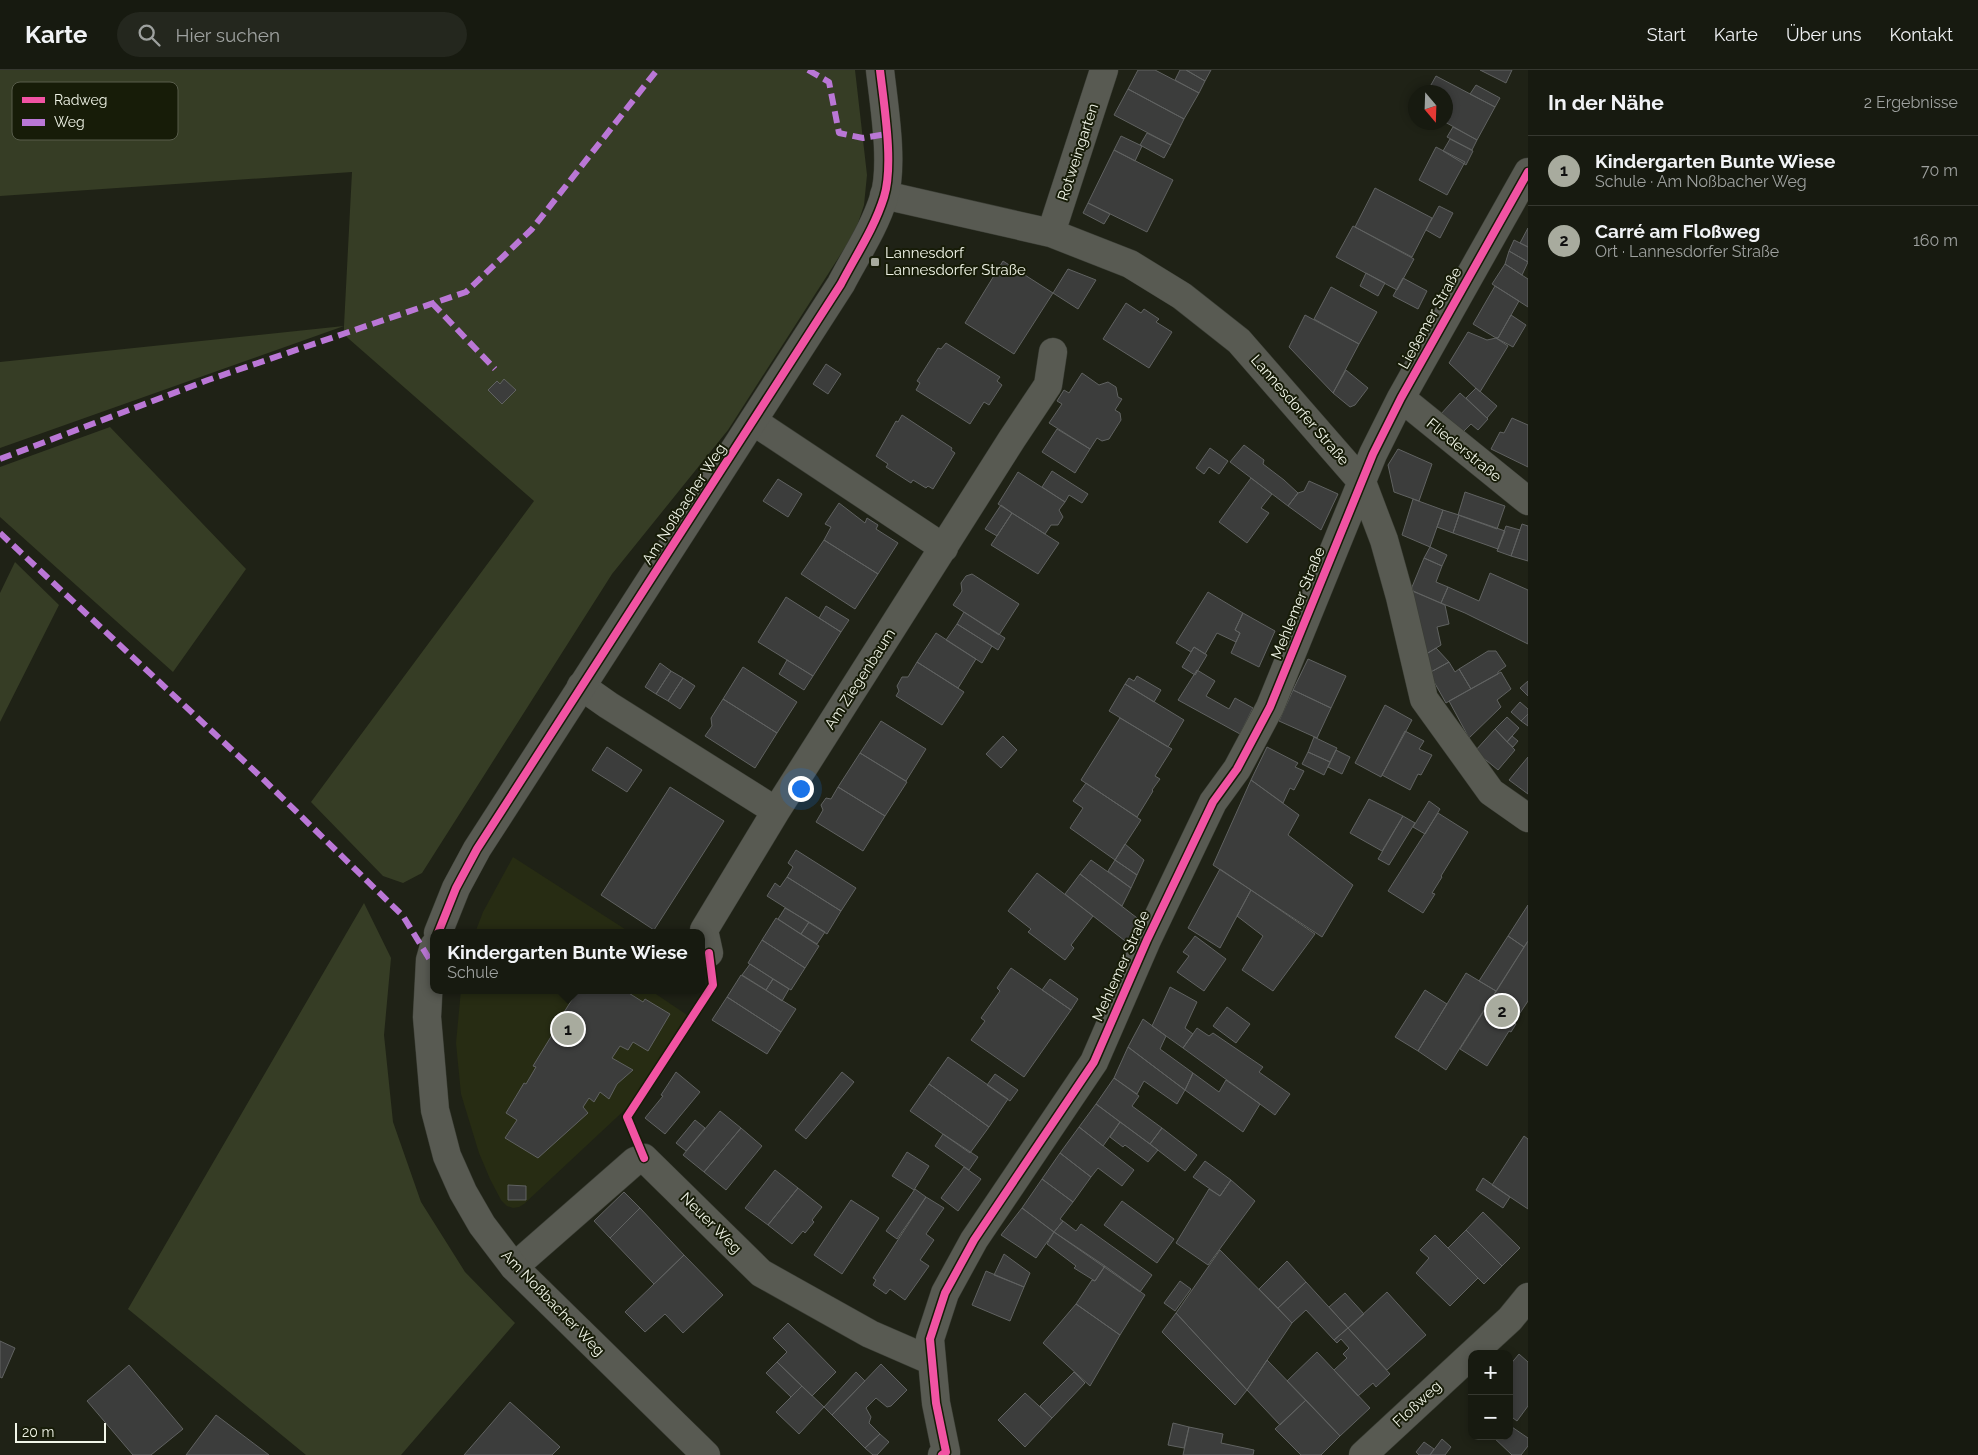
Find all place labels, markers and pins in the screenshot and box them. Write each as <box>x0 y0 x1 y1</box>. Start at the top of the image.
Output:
place label: Lannesdorf Lannesdorfer Straße <box>885 244 1026 279</box>
marker: Lannesdorf Lannesdorfer Straße <box>869 256 881 268</box>
pin: 2 <box>1486 992 1518 1030</box>
pin: 1 <box>552 1010 584 1048</box>

